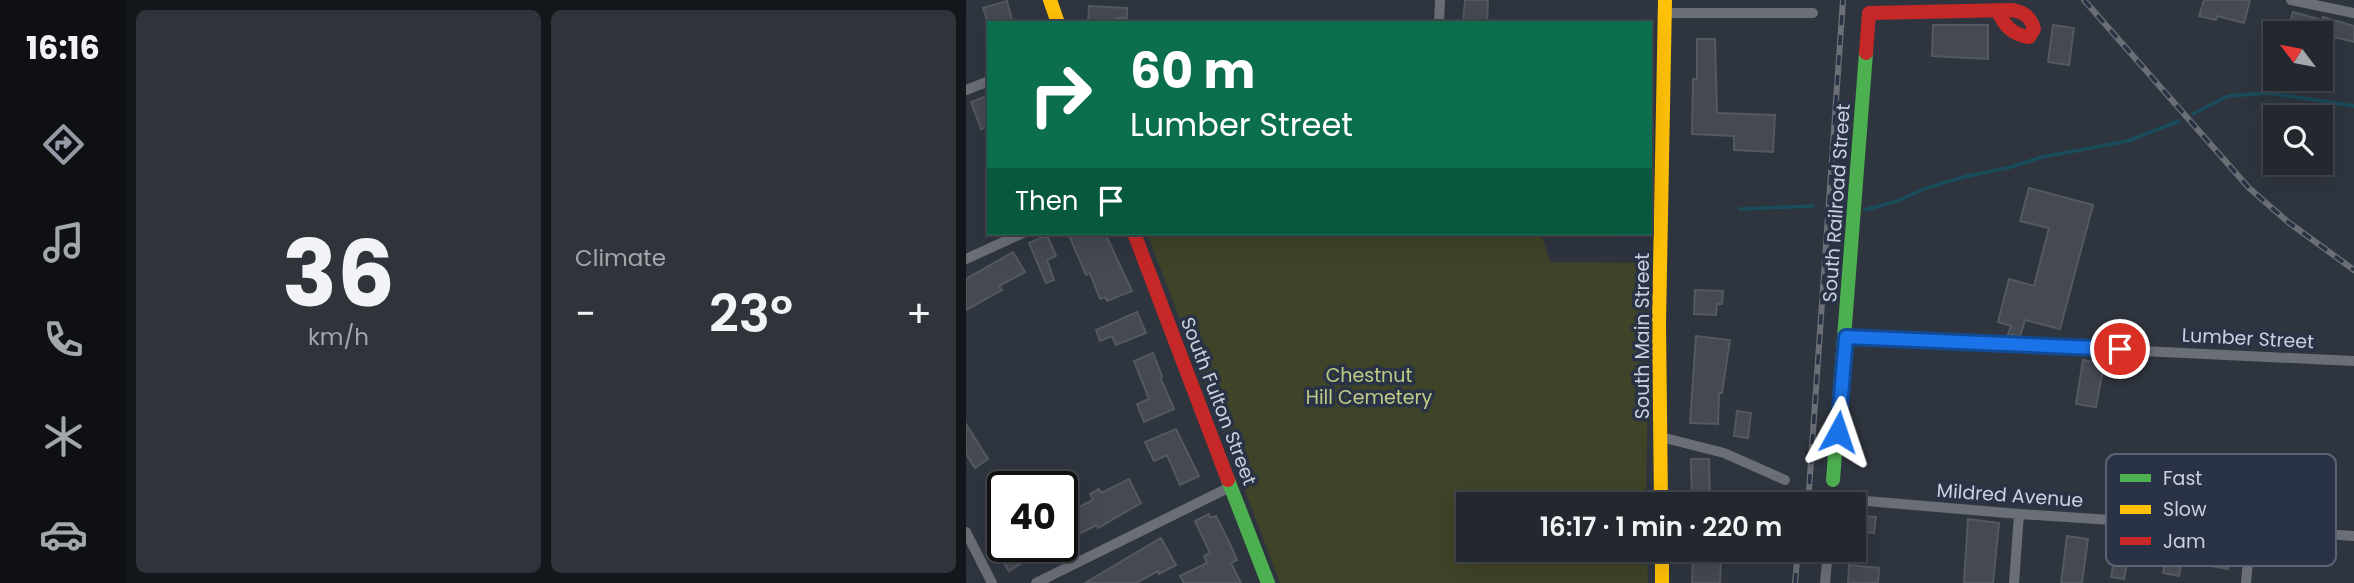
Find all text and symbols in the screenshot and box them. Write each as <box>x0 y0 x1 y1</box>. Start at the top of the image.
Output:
north arrow <box>2263 21 2333 91</box>
map controls <box>2263 21 2333 175</box>
text: 16:16 <box>26 25 100 70</box>
text: 60 m <box>1130 37 1255 105</box>
icon: right <box>1015 49 1106 140</box>
text: Lumber Street <box>1130 102 1353 147</box>
street label: South Railroad Street <box>1816 103 1857 303</box>
button: search <box>2263 105 2333 175</box>
icon: directions <box>39 120 88 169</box>
icon: arrive <box>1092 182 1130 220</box>
text: Then <box>1015 183 1078 219</box>
text: 36 <box>282 210 395 338</box>
icon: music <box>39 218 88 267</box>
text: Climate <box>575 242 666 274</box>
street label: South Main Street <box>1629 253 1656 419</box>
text: 23° <box>709 277 793 350</box>
text: − <box>575 287 596 340</box>
text: + <box>906 287 932 340</box>
street label: South Fulton Street <box>1174 313 1263 489</box>
icon: phone <box>39 315 88 364</box>
pin <box>2090 319 2150 379</box>
text: km/h <box>308 321 369 353</box>
street label: Lumber Street <box>2181 322 2315 355</box>
icon: arrive <box>2101 330 2139 368</box>
park label: Chestnut Hill Cemetery <box>1306 362 1433 411</box>
position arrow <box>1801 395 1875 469</box>
icon: climate <box>39 412 88 461</box>
legend <box>2106 454 2336 566</box>
text: Fast <box>2163 465 2202 492</box>
speed limit sign: 40 <box>987 471 1078 562</box>
street label: Mildred Avenue <box>1936 477 2084 514</box>
text: Slow <box>2163 496 2207 523</box>
text: 16:17 · 1 min · 220 m <box>1540 509 1782 545</box>
icon: car <box>39 510 88 559</box>
text: Jam <box>2163 528 2205 555</box>

